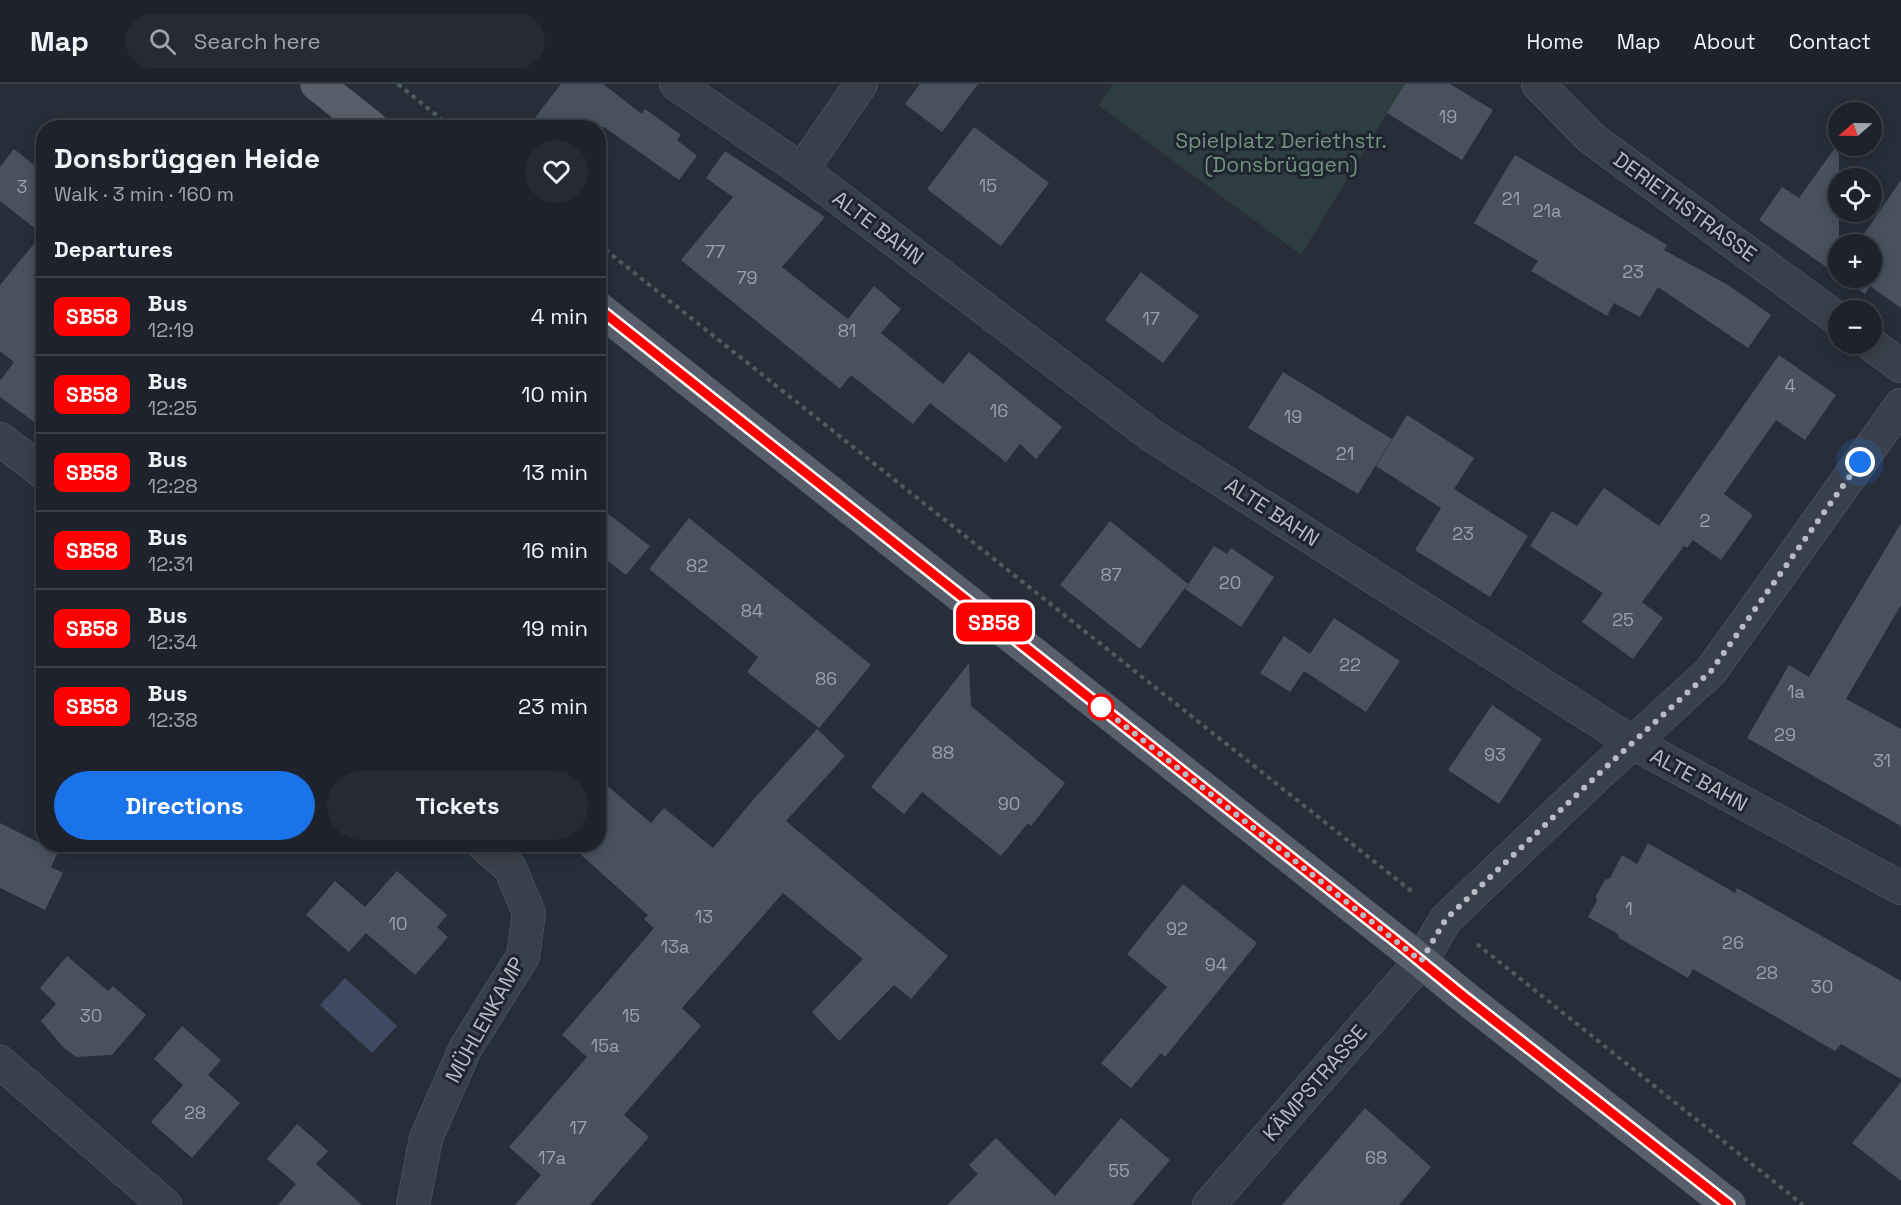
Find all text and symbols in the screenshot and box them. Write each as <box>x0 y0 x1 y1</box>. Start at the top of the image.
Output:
search box <box>125 14 545 68</box>
text: Map <box>30 23 89 59</box>
icon: search <box>146 25 179 58</box>
text: Search here <box>194 27 321 55</box>
text: Home <box>1526 28 1584 55</box>
text: Map <box>1617 28 1661 55</box>
text: About <box>1694 28 1756 55</box>
text: Contact <box>1789 28 1871 55</box>
north arrow <box>1828 102 1882 156</box>
map controls <box>1828 102 1882 354</box>
house number: 19 <box>1439 105 1457 128</box>
park label: Spielplatz Deriethstr. (Donsbrüggen) <box>1175 127 1387 178</box>
text: Donsbrüggen Heide <box>54 140 320 176</box>
button: heart <box>525 140 588 203</box>
street label: DERIETHSTRASSE <box>1608 146 1762 268</box>
button: locate <box>1828 168 1882 222</box>
house number: 15 <box>979 174 997 197</box>
house number: 3 <box>17 175 27 198</box>
text: Walk · 3 min · 160 m <box>54 181 234 207</box>
street label: ALTE BAHN <box>827 185 929 271</box>
house number: 21 <box>1502 187 1520 210</box>
house number: 21a <box>1533 199 1561 222</box>
button: + <box>1828 234 1882 288</box>
text: Departures <box>54 235 173 263</box>
house number: 77 <box>705 240 725 263</box>
house number: 23 <box>1622 260 1644 283</box>
house number: 79 <box>736 266 758 289</box>
text: Bus <box>148 289 188 317</box>
button: − <box>1828 300 1882 354</box>
text: 4 min <box>531 302 588 330</box>
text: SB58 <box>66 303 118 330</box>
house number: 17 <box>1142 307 1160 330</box>
text: 12:19 <box>148 317 194 343</box>
house number: 81 <box>838 319 856 342</box>
text: Bus <box>148 367 188 395</box>
house number: 4 <box>1784 374 1796 397</box>
text: 10 min <box>521 380 588 408</box>
text: SB58 <box>66 381 118 408</box>
text: 12:25 <box>148 395 197 421</box>
house number: 16 <box>990 399 1008 422</box>
house number: 19 <box>1284 405 1302 428</box>
house number: 21 <box>1336 442 1354 465</box>
text: Bus <box>148 445 188 473</box>
your location <box>1845 447 1875 477</box>
text: 13 min <box>522 458 588 486</box>
text: SB58 <box>66 459 118 486</box>
street label: ALTE BAHN <box>1220 471 1325 552</box>
text: 12:28 <box>148 473 198 499</box>
house number: 2 <box>1700 509 1710 532</box>
house number: 23 <box>1452 522 1474 545</box>
text: Bus <box>148 523 188 551</box>
text: 16 min <box>522 536 588 564</box>
text: SB58 <box>66 537 118 564</box>
text: 12:31 <box>148 551 193 577</box>
house number: 82 <box>686 554 708 577</box>
house number: 87 <box>1100 563 1122 586</box>
house number: 20 <box>1219 571 1241 594</box>
house number: 84 <box>741 599 763 622</box>
text: Bus <box>148 601 188 629</box>
line badge: SB58 <box>952 602 1036 642</box>
house number: 25 <box>1612 608 1634 631</box>
text: SB58 <box>968 609 1020 636</box>
text: 19 min <box>522 614 588 642</box>
text: SB58 <box>66 615 118 642</box>
text: 12:34 <box>148 629 198 655</box>
house number: 22 <box>1339 653 1361 676</box>
house number: 86 <box>815 667 837 690</box>
text: Bus <box>148 679 188 707</box>
house number: 1a <box>1787 680 1805 703</box>
text: 23 min <box>518 692 588 720</box>
text: SB58 <box>66 693 118 720</box>
unlabelled marker <box>1088 694 1114 720</box>
text: 12:38 <box>148 707 198 733</box>
house number: 29 <box>1774 723 1796 746</box>
house number: 88 <box>932 741 954 764</box>
street label: ALTE BAHN <box>1646 742 1753 817</box>
house number: 93 <box>1484 743 1506 766</box>
house number: 31 <box>1873 749 1891 772</box>
button: Directions <box>54 771 315 840</box>
button: Tickets <box>327 771 588 840</box>
house number: 90 <box>998 792 1020 815</box>
house number: 1 <box>1625 897 1633 920</box>
house number: 13 <box>695 905 713 928</box>
house number: 10 <box>388 912 408 935</box>
house number: 92 <box>1166 917 1188 940</box>
house number: 26 <box>1722 931 1744 954</box>
house number: 13a <box>661 935 689 958</box>
street label: MÜHLENKAMP <box>439 952 530 1088</box>
house number: 94 <box>1205 953 1227 976</box>
house number: 28 <box>1756 961 1778 984</box>
house number: 30 <box>1811 975 1833 998</box>
house number: 30 <box>80 1004 102 1027</box>
house number: 15 <box>622 1004 640 1027</box>
street label: KÄMPSTRASSE <box>1257 1019 1373 1146</box>
house number: 15a <box>591 1034 619 1057</box>
house number: 28 <box>184 1101 206 1124</box>
house number: 17 <box>569 1116 587 1139</box>
house number: 17a <box>538 1146 566 1169</box>
house number: 68 <box>1365 1146 1387 1169</box>
house number: 55 <box>1108 1159 1130 1182</box>

